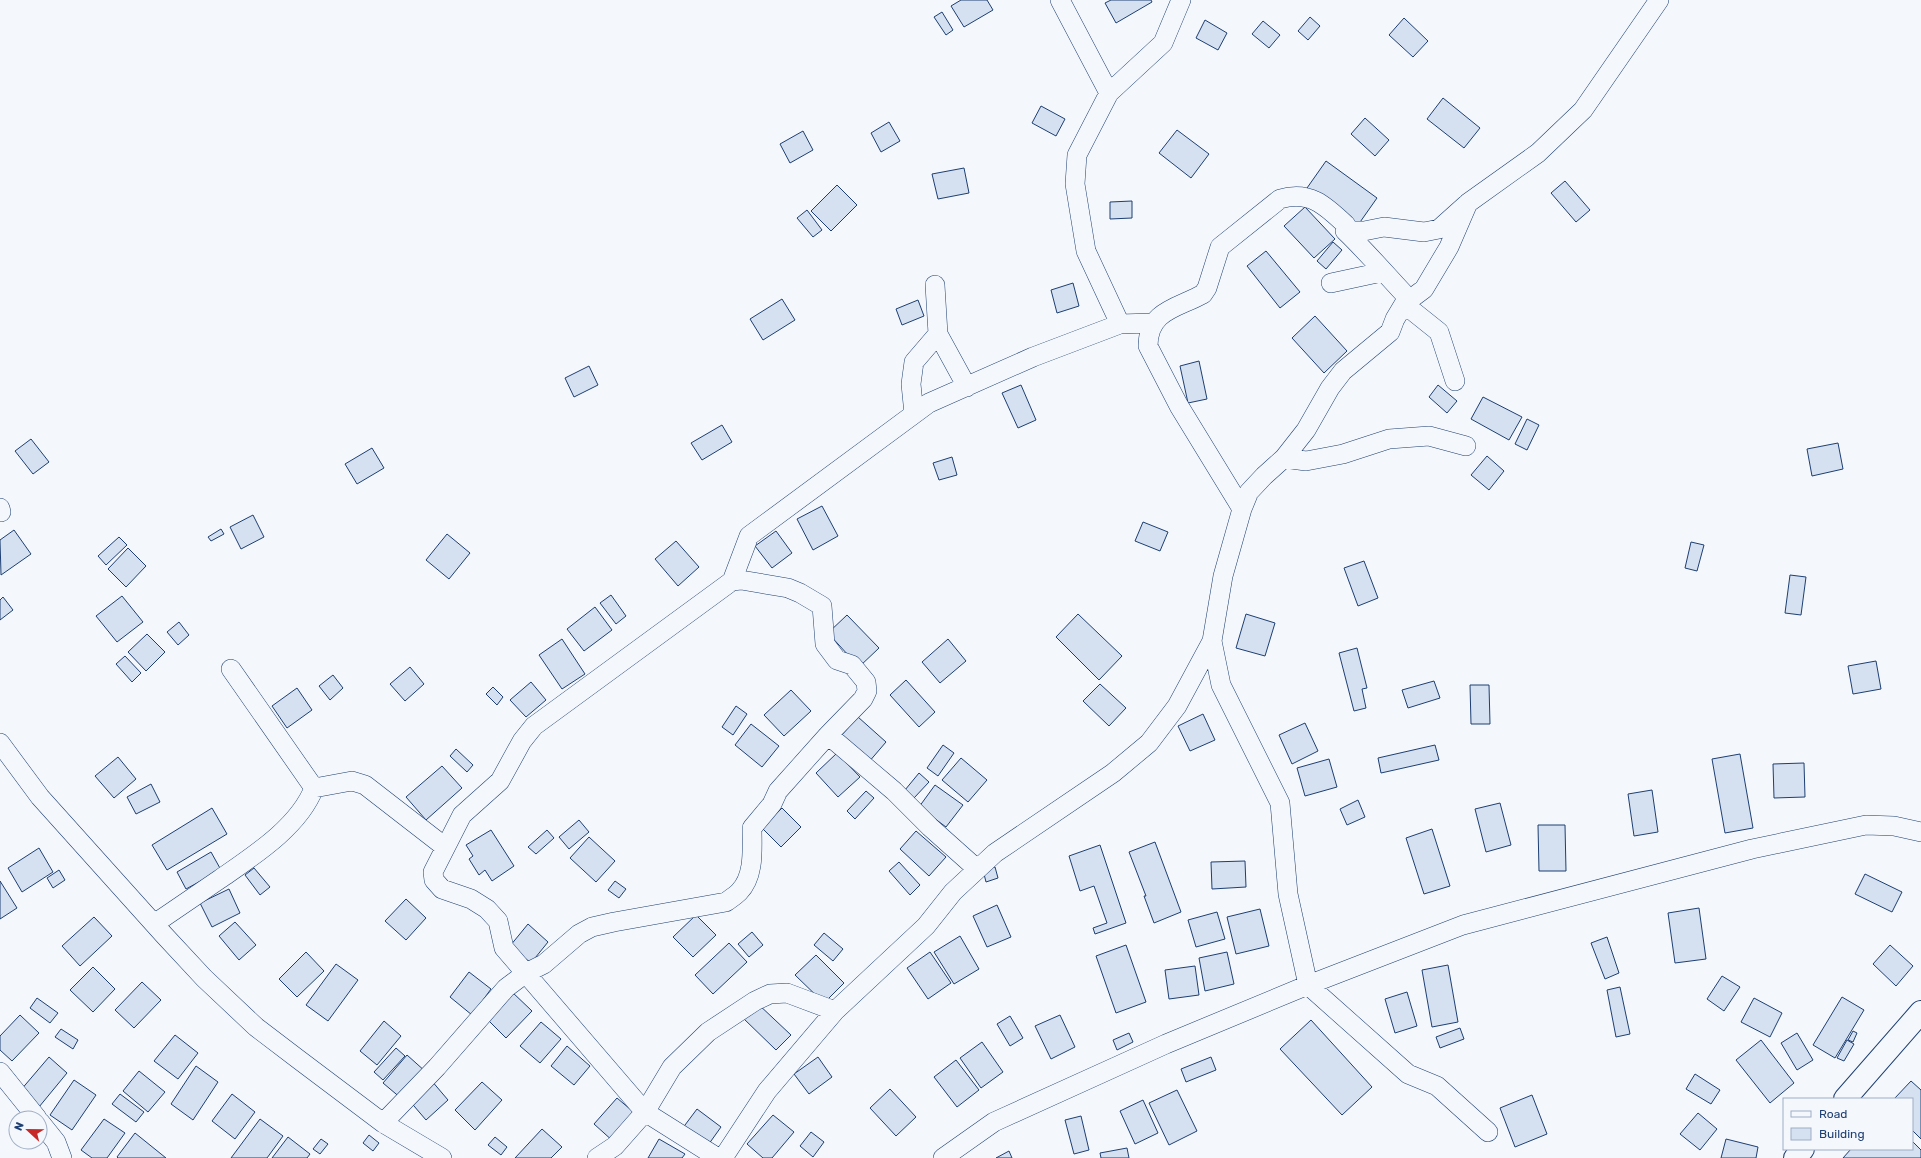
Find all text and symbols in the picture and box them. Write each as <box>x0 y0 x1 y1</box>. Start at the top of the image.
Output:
legend <box>1783 1098 1913 1150</box>
text: Road <box>1819 1107 1847 1121</box>
north arrow <box>8 1110 48 1150</box>
text: N <box>12 1120 27 1133</box>
text: Building <box>1819 1127 1865 1141</box>

